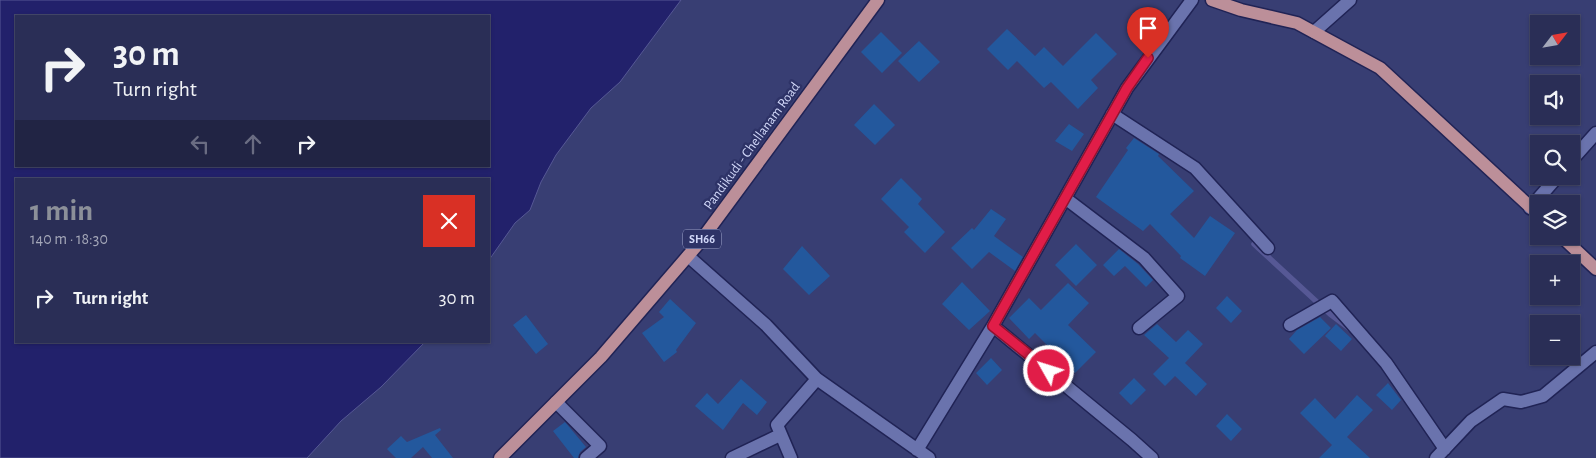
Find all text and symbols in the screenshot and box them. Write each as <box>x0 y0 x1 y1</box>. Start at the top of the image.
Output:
pin <box>1127 7 1169 58</box>
icon: arrive <box>1134 14 1162 42</box>
north arrow <box>1530 15 1580 65</box>
map controls <box>1530 15 1580 365</box>
icon: right <box>30 35 95 100</box>
text: 30 m <box>113 37 180 72</box>
button: sound <box>1530 75 1580 125</box>
text: Turn right <box>113 78 197 100</box>
street label: Pandikudi - Chellanam Road <box>701 80 803 212</box>
icon: left <box>186 130 214 158</box>
icon: ahead <box>239 130 267 158</box>
icon: right <box>292 130 320 158</box>
button: search <box>1530 135 1580 185</box>
button: close <box>423 195 475 247</box>
button: layers <box>1530 195 1580 245</box>
text: 1 min <box>30 196 93 226</box>
road number: SH66 <box>683 230 721 248</box>
text: 140 m · 18:30 <box>30 231 108 247</box>
button: + <box>1530 255 1580 305</box>
icon: right <box>30 284 58 312</box>
text: Turn right <box>73 289 148 308</box>
text: 30 m <box>439 289 475 308</box>
button: − <box>1530 315 1580 365</box>
position arrow <box>1022 344 1074 396</box>

